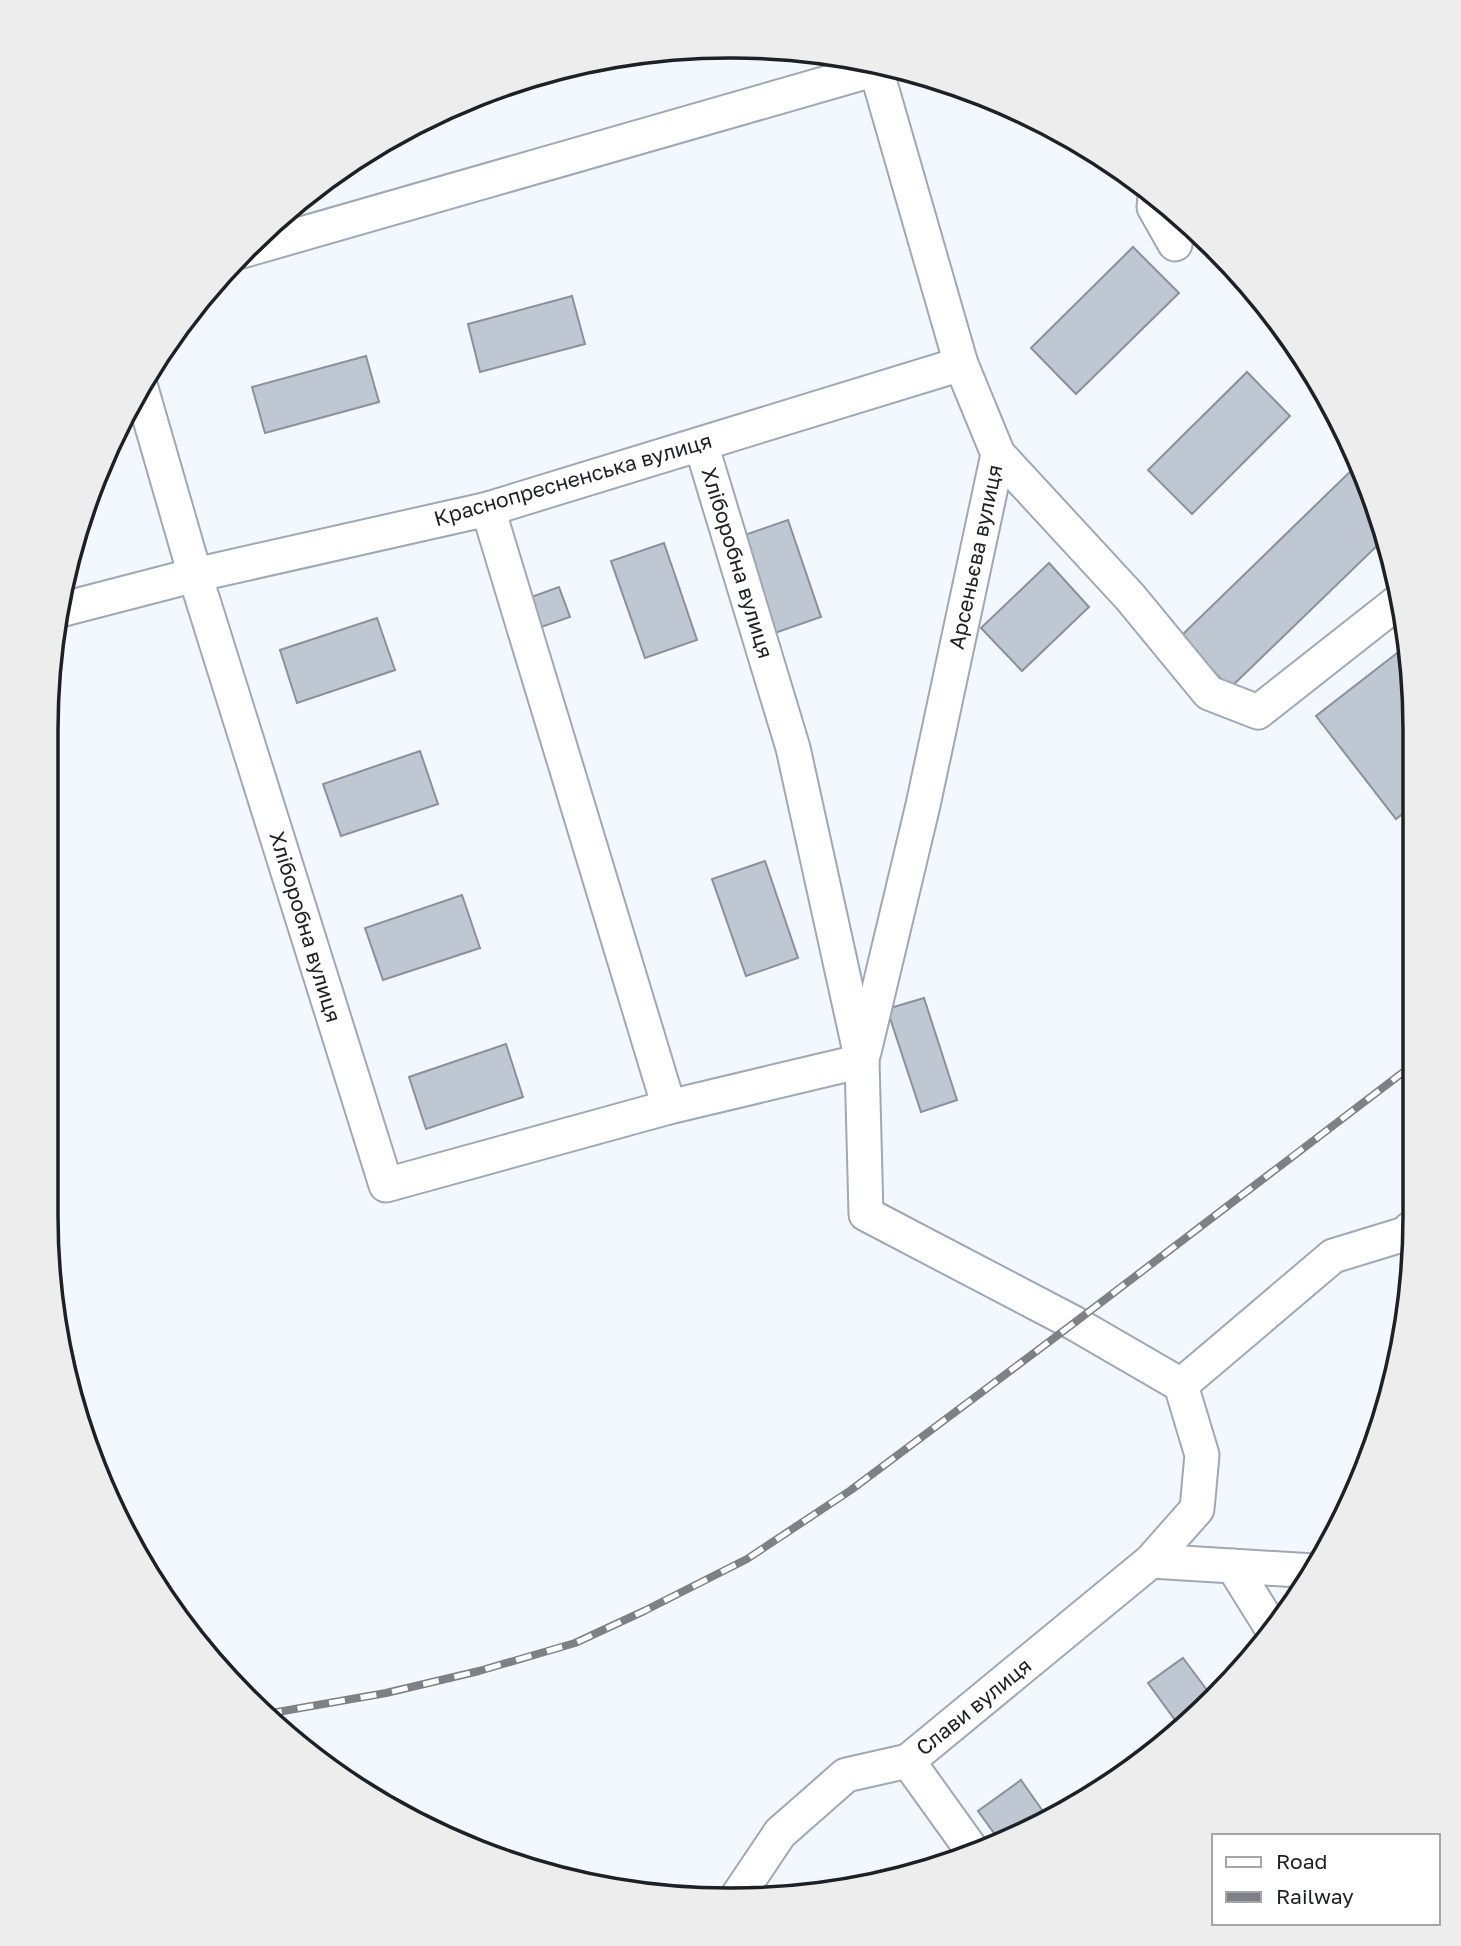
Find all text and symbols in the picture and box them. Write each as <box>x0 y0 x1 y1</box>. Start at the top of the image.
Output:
street label: Краснопресненська вулиця <box>431 427 715 531</box>
street label: Арсеньєва вулиця <box>943 462 1007 652</box>
street label: Хліборобна вулиця <box>697 464 779 661</box>
street label: Хліборобна вулиця <box>265 828 347 1025</box>
street label: Слави вулиця <box>910 1652 1036 1761</box>
legend <box>1212 1834 1440 1925</box>
text: Road <box>1276 1848 1327 1874</box>
text: Railway <box>1276 1883 1354 1909</box>

